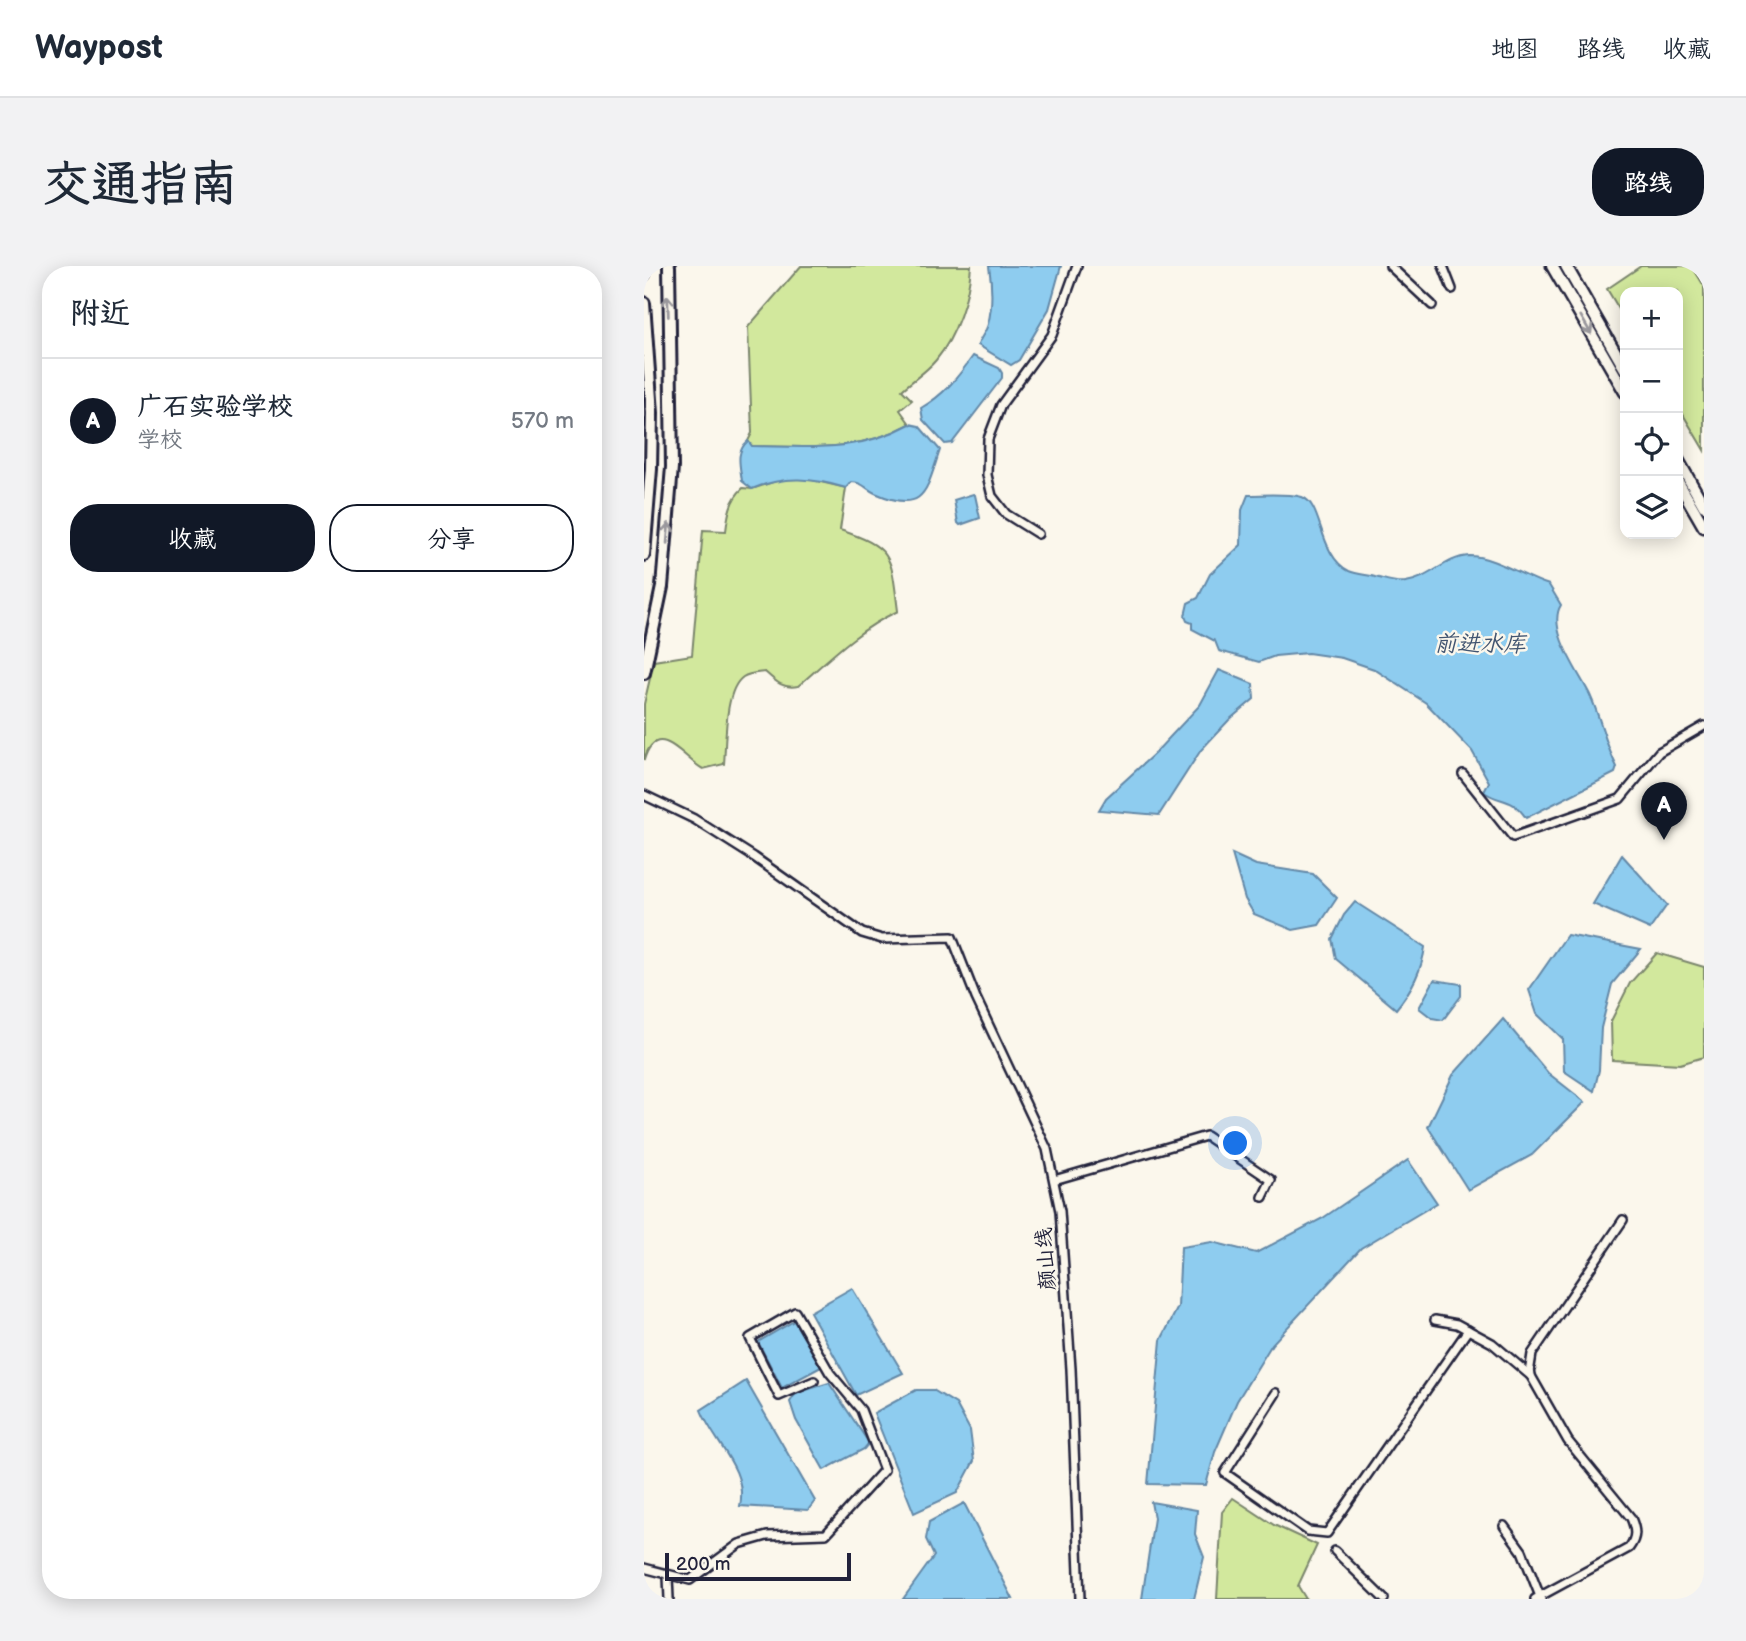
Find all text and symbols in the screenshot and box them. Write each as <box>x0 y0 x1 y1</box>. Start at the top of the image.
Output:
text: Waypost <box>35 28 163 68</box>
text: 地图 <box>1491 35 1539 64</box>
text: 路线 <box>1577 35 1625 64</box>
text: 收藏 <box>1663 35 1711 64</box>
button: 路线 <box>1592 148 1704 216</box>
text: 交通指南 <box>42 156 238 215</box>
map controls <box>1620 287 1683 539</box>
button: + <box>1620 287 1683 350</box>
one-way arrow <box>661 295 675 318</box>
text: 附近 <box>70 296 130 332</box>
one-way arrow <box>1579 315 1593 335</box>
button: − <box>1620 350 1683 413</box>
text: 广石实验学校 <box>137 392 293 423</box>
text: A <box>86 407 100 435</box>
text: 570 m <box>511 407 574 435</box>
button: locate <box>1620 413 1683 476</box>
text: 学校 <box>137 426 183 454</box>
button: layers <box>1620 476 1683 539</box>
button: 收藏 <box>70 504 315 572</box>
button: 分享 <box>329 504 574 572</box>
one-way arrow <box>661 523 674 545</box>
water label: 前进水库 <box>1434 630 1528 658</box>
pin: A <box>1641 782 1687 840</box>
your location <box>1218 1126 1252 1160</box>
street label: 颜山线 <box>1031 1227 1061 1291</box>
scale bar <box>665 1550 850 1582</box>
text: 200 m <box>676 1553 730 1576</box>

